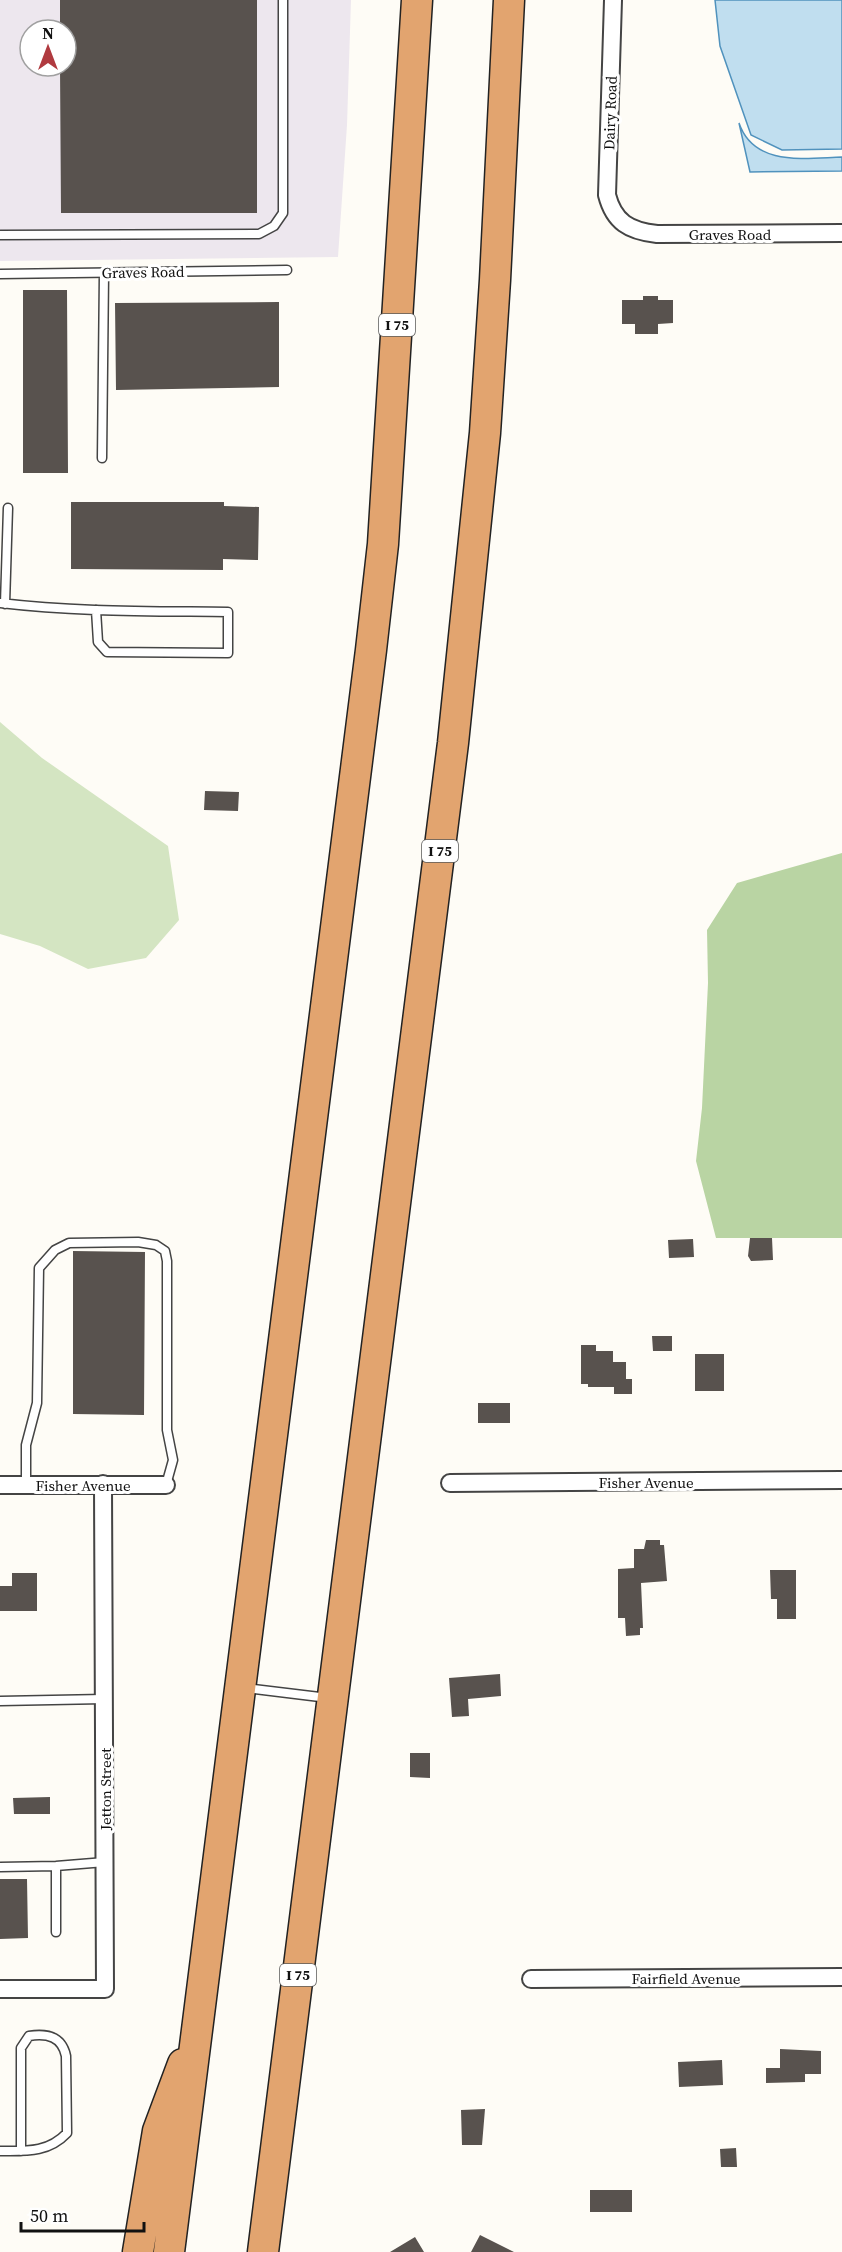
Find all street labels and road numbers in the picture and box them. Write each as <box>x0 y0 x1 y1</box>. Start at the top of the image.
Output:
street label: Dairy Road <box>598 75 622 151</box>
street label: Graves Road <box>689 224 772 245</box>
street label: Graves Road <box>101 261 185 283</box>
road number: I 75 <box>379 314 415 336</box>
road number: I 75 <box>422 840 458 862</box>
street label: Fisher Avenue <box>598 1472 694 1493</box>
street label: Fisher Avenue <box>35 1475 131 1496</box>
street label: Jetton Street <box>95 1748 116 1831</box>
road number: I 75 <box>280 1964 316 1986</box>
street label: Fairfield Avenue <box>632 1968 741 1989</box>

